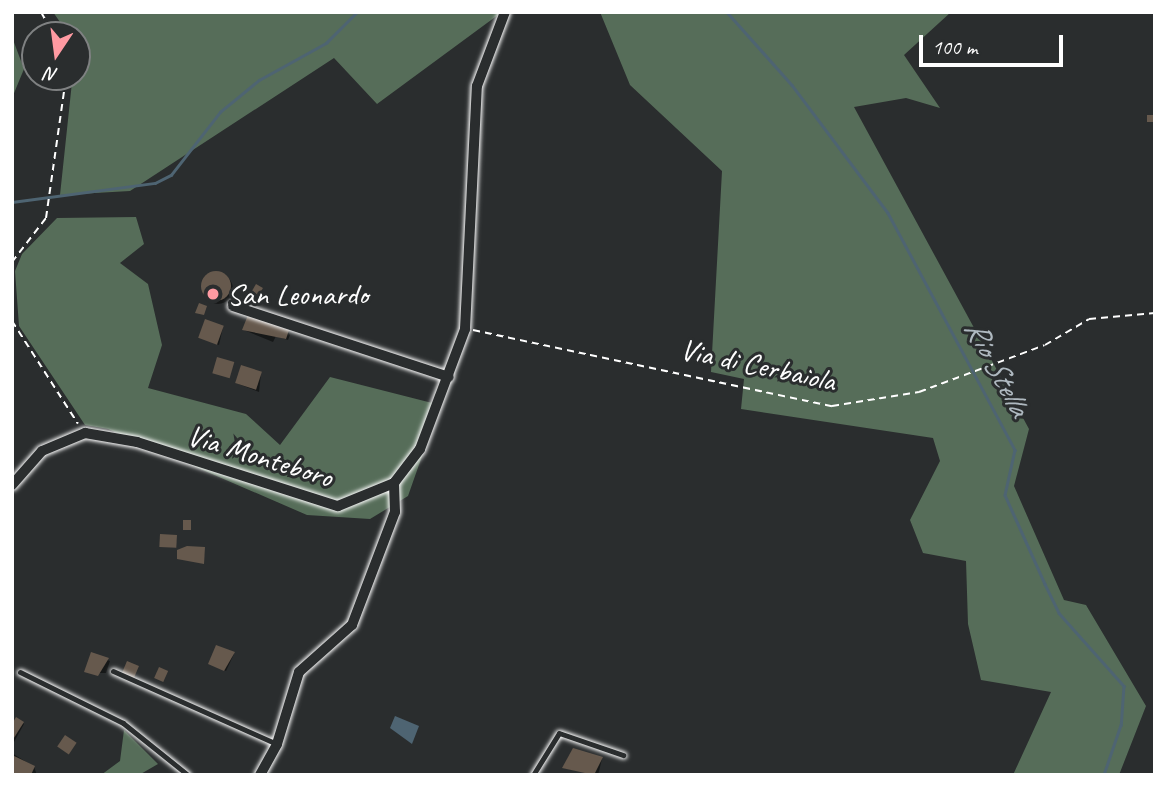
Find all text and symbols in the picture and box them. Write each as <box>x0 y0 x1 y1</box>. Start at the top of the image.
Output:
north arrow <box>21 21 91 91</box>
scale bar <box>922 21 1066 65</box>
text: 100 m <box>932 34 977 60</box>
text: N <box>43 61 60 88</box>
place label: San Leonardo <box>227 276 367 312</box>
marker: San Leonardo <box>205 286 221 302</box>
water label: Rio Stella <box>956 313 1038 423</box>
street label: Via di Cerbaiola <box>677 331 839 399</box>
street label: Via Monteboro <box>183 417 337 495</box>

